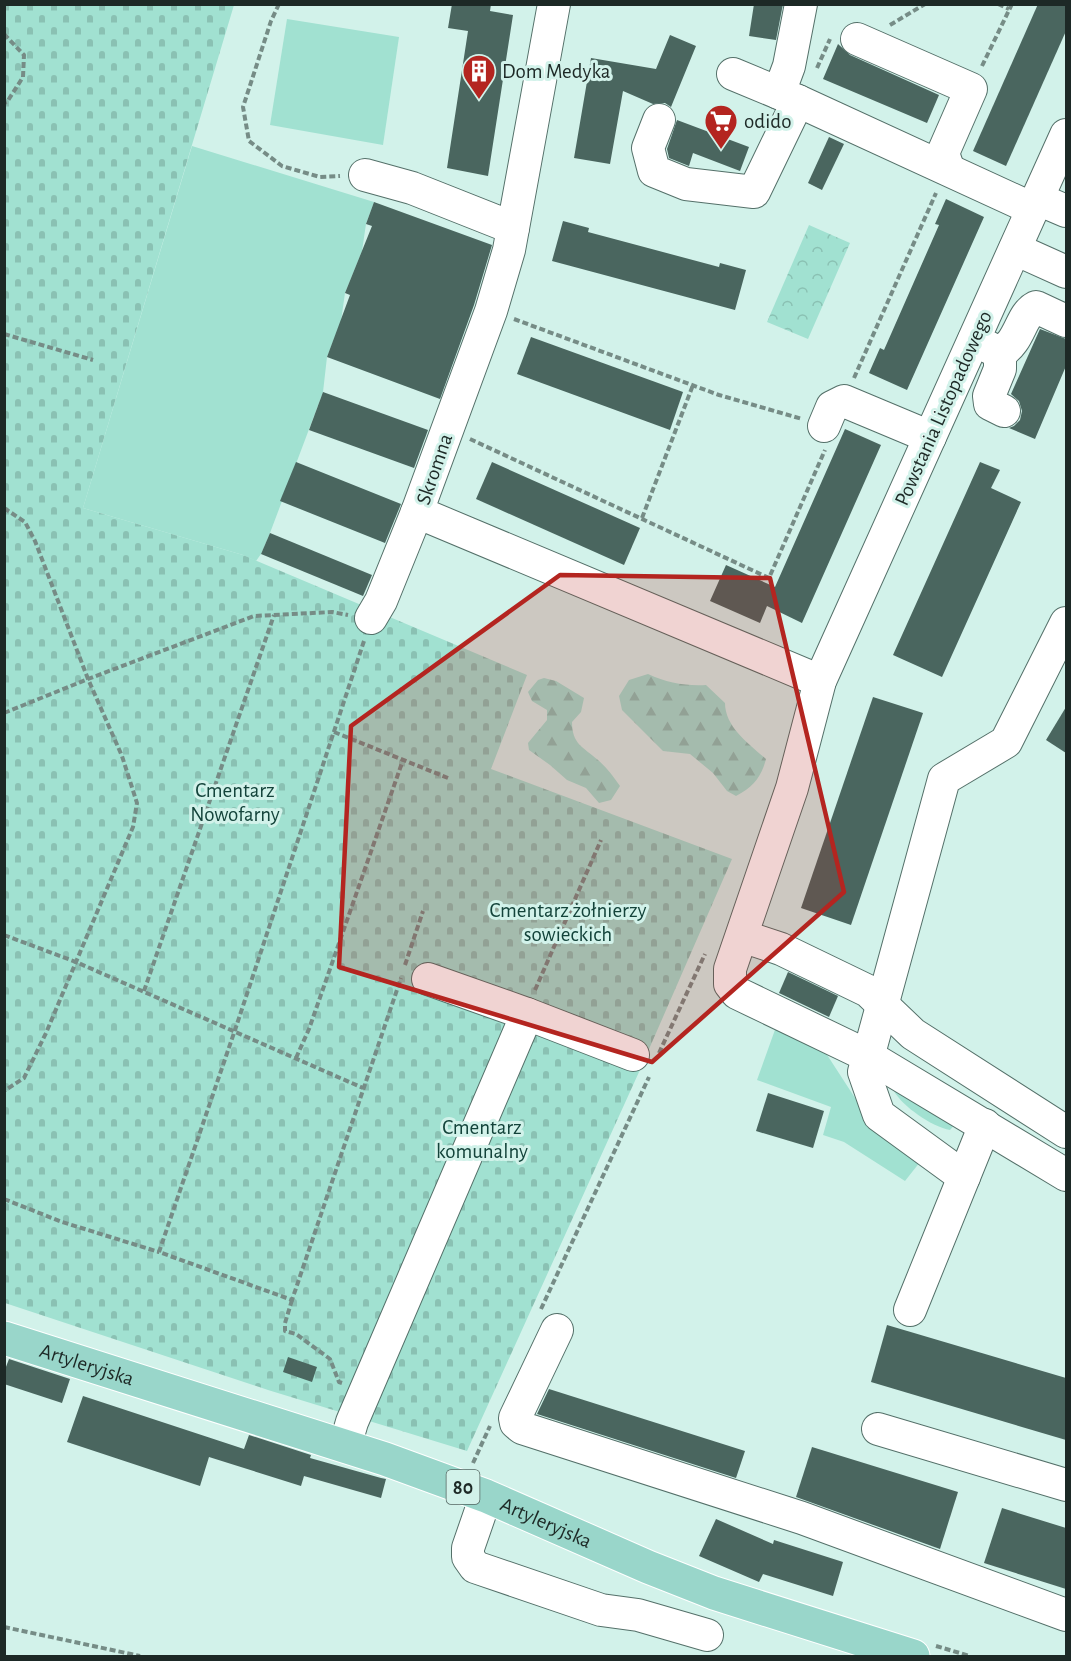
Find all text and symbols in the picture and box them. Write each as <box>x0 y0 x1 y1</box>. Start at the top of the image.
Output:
building icon: Dom Medyka <box>461 53 497 100</box>
place label: Dom Medyka <box>502 61 611 82</box>
supermarket icon: odido <box>703 103 739 150</box>
place label: odido <box>744 111 791 132</box>
street label: Powstania Listopadowego <box>891 308 996 509</box>
street label: Skromna <box>413 431 456 507</box>
park label: Cmentarz Nowofarny <box>190 780 280 825</box>
park label: Cmentarz żołnierzy sowieckich <box>489 900 647 945</box>
park label: Cmentarz komunalny <box>436 1117 528 1162</box>
street label: Artyleryjska <box>37 1340 137 1390</box>
road number: 80 <box>446 1470 480 1504</box>
street label: Artyleryjska <box>497 1494 595 1552</box>

